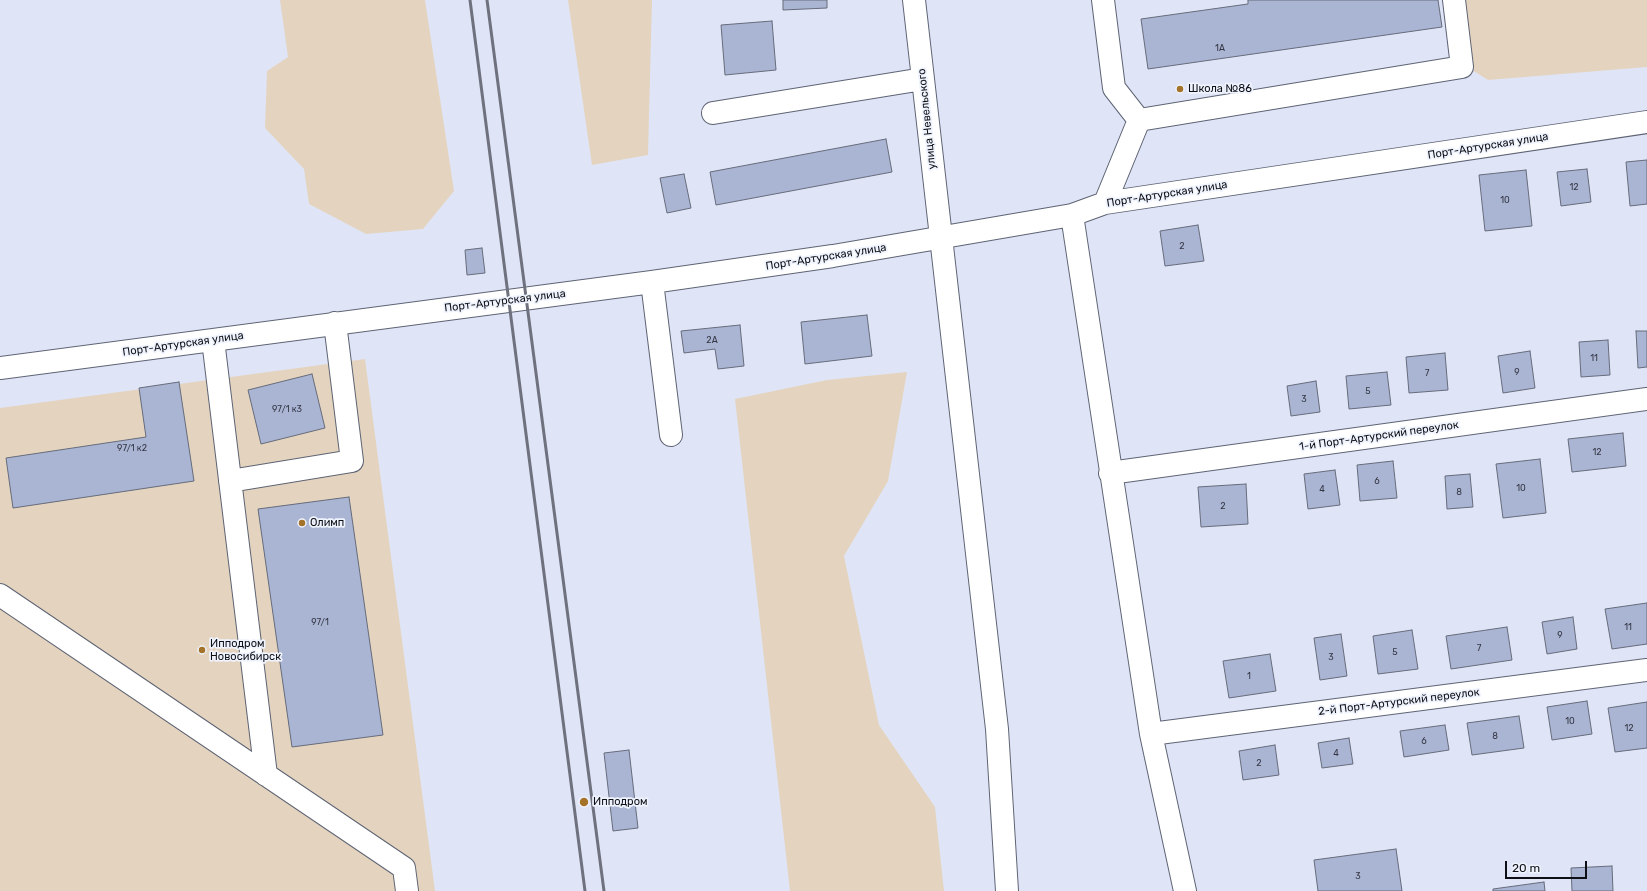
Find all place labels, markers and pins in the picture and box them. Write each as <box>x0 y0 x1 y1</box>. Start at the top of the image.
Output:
place label: Школа №86 <box>1188 82 1252 96</box>
marker: Школа №86 <box>1175 84 1185 94</box>
place label: Олимп <box>310 516 344 530</box>
marker: Олимп <box>297 518 307 528</box>
place label: Ипподром Новосибирск <box>210 637 281 663</box>
marker: Ипподром Новосибирск <box>197 645 207 655</box>
place label: Ипподром <box>593 795 647 809</box>
marker: Ипподром <box>578 796 590 808</box>

